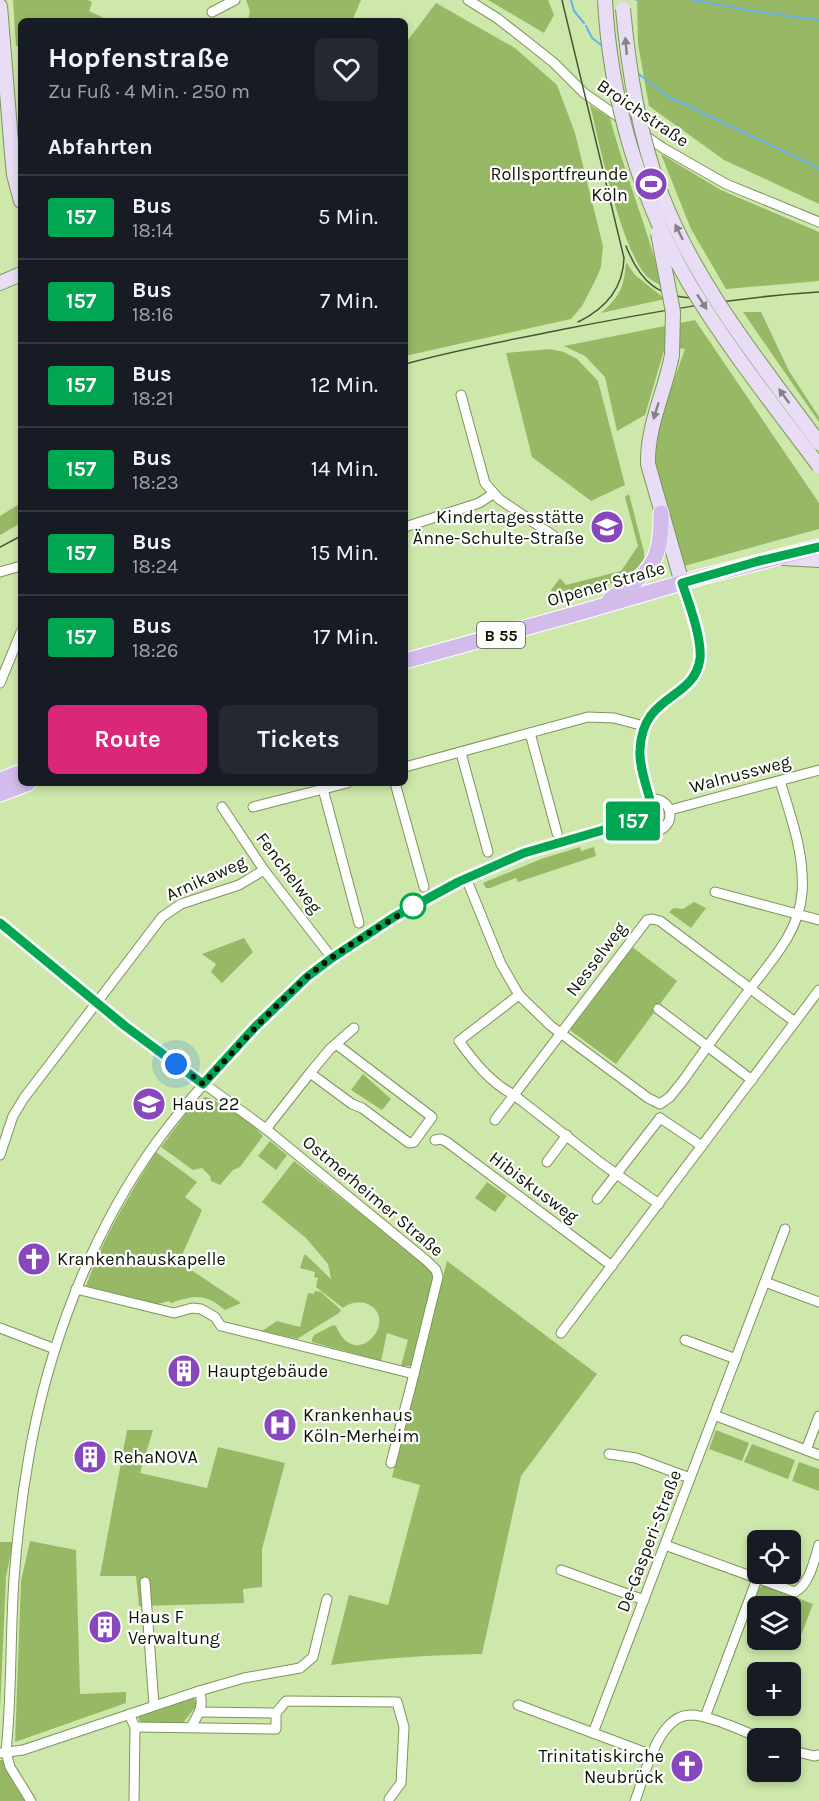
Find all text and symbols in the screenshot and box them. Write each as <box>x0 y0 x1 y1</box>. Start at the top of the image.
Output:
one-way arrow <box>621 36 631 55</box>
button: heart <box>315 38 378 101</box>
text: Hopfenstraße <box>48 41 229 74</box>
street label: Broichstraße <box>593 74 693 152</box>
text: Zu Fuß · 4 Min. · 250 m <box>48 80 250 103</box>
text: Abfahrten <box>48 134 153 160</box>
place label: Rollsportfreunde Köln <box>490 163 628 206</box>
sports icon: Rollsportfreunde Köln <box>633 166 669 202</box>
text: Bus <box>132 193 172 219</box>
text: 5 Min. <box>318 204 378 230</box>
text: 157 <box>66 205 96 229</box>
text: 18:14 <box>132 219 173 242</box>
one-way arrow <box>674 224 683 241</box>
text: Bus <box>132 277 172 303</box>
text: 7 Min. <box>320 288 378 314</box>
text: 157 <box>66 289 96 313</box>
one-way arrow <box>696 294 707 310</box>
text: 18:16 <box>132 303 174 326</box>
text: Bus <box>132 361 172 387</box>
text: 12 Min. <box>310 372 378 398</box>
text: 157 <box>66 373 96 397</box>
text: 18:21 <box>132 387 174 410</box>
one-way arrow <box>779 388 791 403</box>
one-way arrow <box>651 403 660 421</box>
text: Bus <box>132 445 172 471</box>
text: 14 Min. <box>311 456 378 482</box>
text: 157 <box>66 457 96 481</box>
text: 18:23 <box>132 471 179 494</box>
place label: Kindertagesstätte Änne-Schulte-Straße <box>413 506 584 549</box>
school or university icon: Kindertagesstätte Änne-Schulte-Straße <box>589 509 625 545</box>
text: Bus <box>132 529 172 555</box>
text: 15 Min. <box>311 540 378 566</box>
text: 157 <box>66 541 96 565</box>
text: 18:24 <box>132 555 178 578</box>
street label: Olpener Straße <box>544 557 668 611</box>
text: Bus <box>132 613 172 639</box>
road number: B 55 <box>477 622 525 648</box>
text: 17 Min. <box>313 624 378 650</box>
text: 157 <box>66 625 96 649</box>
text: 18:26 <box>132 639 179 662</box>
button: Route <box>48 705 207 774</box>
button: Tickets <box>219 705 378 774</box>
street label: Walnussweg <box>687 750 793 798</box>
line badge: 157 <box>598 802 668 840</box>
text: 157 <box>618 809 648 833</box>
street label: Fenchelweg <box>251 828 327 918</box>
street label: Arnikaweg <box>162 851 250 905</box>
unlabelled marker <box>400 893 426 919</box>
street label: Nesselweg <box>561 918 631 1000</box>
your location <box>161 1049 191 1079</box>
school or university icon: Haus 22 <box>131 1086 167 1122</box>
place label: Haus 22 <box>172 1093 239 1115</box>
street label: Ostmerheimer Straße <box>298 1131 448 1261</box>
street label: Hibiskusweg <box>485 1146 583 1228</box>
church icon: Krankenhauskapelle <box>16 1241 52 1277</box>
place label: Krankenhauskapelle <box>57 1248 226 1270</box>
building icon: Hauptgebäude <box>166 1353 202 1389</box>
place label: Hauptgebäude <box>207 1360 328 1382</box>
place label: Krankenhaus Köln-Merheim <box>303 1404 419 1447</box>
hospital icon: Krankenhaus Köln-Merheim <box>262 1407 298 1443</box>
building icon: RehaNOVA <box>72 1439 108 1475</box>
place label: RehaNOVA <box>113 1446 198 1468</box>
street label: De-Gasperi-Straße <box>612 1467 686 1615</box>
map controls <box>747 1530 801 1782</box>
button: locate <box>747 1530 801 1584</box>
button: layers <box>747 1596 801 1650</box>
place label: Haus F Verwaltung <box>128 1606 220 1649</box>
building icon: Haus F Verwaltung <box>87 1609 123 1645</box>
button: + <box>747 1662 801 1716</box>
button: − <box>747 1728 801 1782</box>
place label: Trinitatiskirche Neubrück <box>539 1745 664 1788</box>
church icon: Trinitatiskirche Neubrück <box>669 1748 705 1784</box>

